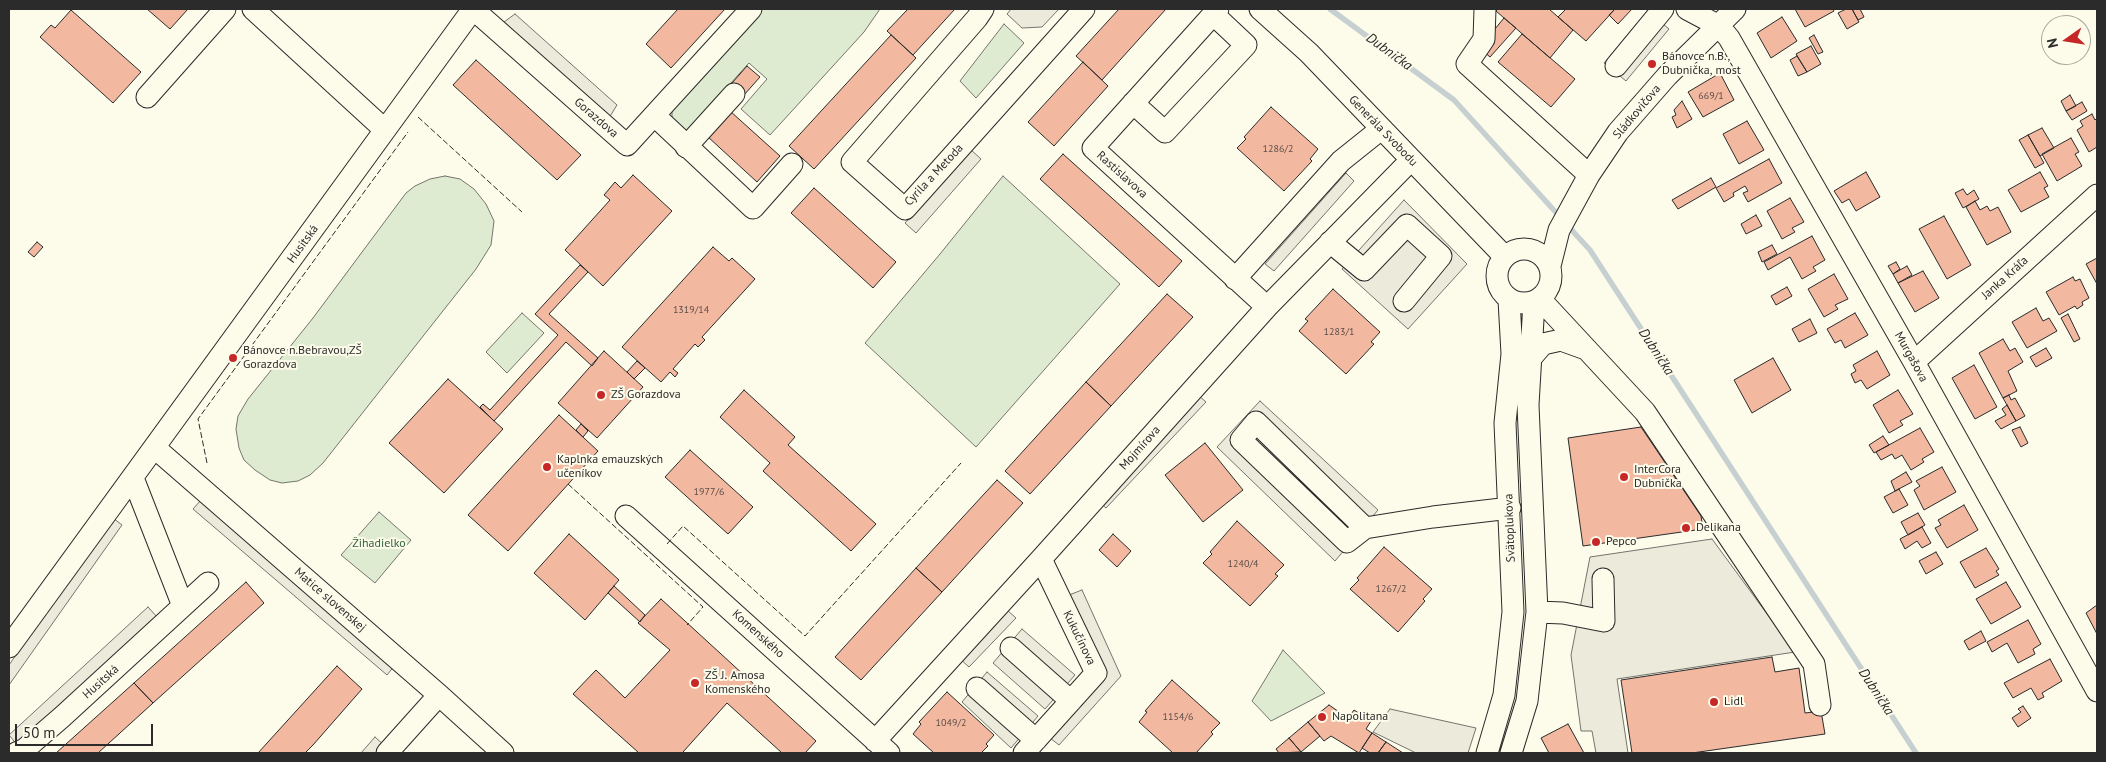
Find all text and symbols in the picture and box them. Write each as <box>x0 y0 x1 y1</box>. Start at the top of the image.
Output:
north arrow <box>2041 15 2091 65</box>
water label: Dubnička <box>1363 30 1415 74</box>
text: N <box>2043 37 2062 50</box>
place label: Bánovce n.B., Dubnička, most <box>1662 50 1741 78</box>
marker: Bánovce n.B., Dubnička, most <box>1646 58 1658 70</box>
street label: Sládkovičova <box>1610 82 1664 142</box>
house number: 669/1 <box>1698 90 1724 102</box>
street label: Generála Svobodu <box>1345 93 1421 169</box>
street label: Gorazdova <box>571 95 621 141</box>
street label: Cyrila a Metoda <box>902 141 966 209</box>
house number: 1286/2 <box>1263 143 1293 155</box>
street label: Rastislavova <box>1094 148 1150 202</box>
street label: Husitská <box>284 222 322 266</box>
street label: Janka Kráľa <box>1979 253 2031 303</box>
house number: 1319/14 <box>673 304 709 316</box>
water label: Dubnička <box>1635 325 1677 379</box>
house number: 1283/1 <box>1324 326 1354 338</box>
street label: Murgašova <box>1891 329 1931 385</box>
place label: Bánovce n.Bebravou,ZŠ Gorazdova <box>243 344 362 372</box>
marker: Bánovce n.Bebravou,ZŠ Gorazdova <box>227 352 239 364</box>
place label: ZŠ Gorazdova <box>611 388 681 402</box>
marker: ZŠ Gorazdova <box>595 389 607 401</box>
street label: Mojmírova <box>1117 423 1163 473</box>
place label: Kaplnka emauzských učeníkov <box>557 453 663 481</box>
marker: Kaplnka emauzských učeníkov <box>541 461 553 473</box>
place label: InterCora Dubnička <box>1634 463 1682 491</box>
marker: InterCora Dubnička <box>1618 471 1630 483</box>
house number: 1977/6 <box>694 486 724 498</box>
street label: Svätoplukova <box>1502 493 1518 563</box>
place label: Delikana <box>1696 521 1741 535</box>
marker: Delikana <box>1680 522 1692 534</box>
place label: Pepco <box>1606 535 1636 549</box>
marker: Pepco <box>1590 536 1602 548</box>
park label: Žihadielko <box>352 537 406 551</box>
house number: 1240/4 <box>1228 558 1258 570</box>
street label: Matice slovenskej <box>291 565 369 635</box>
house number: 1267/2 <box>1376 583 1406 595</box>
street label: Komenského <box>729 607 787 661</box>
street label: Kukučínova <box>1060 608 1098 668</box>
street label: Husitská <box>80 662 122 702</box>
water label: Dubnička <box>1855 665 1897 719</box>
place label: ZŠ J. Amosa Komenského <box>705 669 770 697</box>
marker: ZŠ J. Amosa Komenského <box>689 677 701 689</box>
place label: Lidl <box>1724 695 1743 709</box>
marker: Lidl <box>1708 696 1720 708</box>
place label: Napolitana <box>1332 710 1388 724</box>
house number: 1154/6 <box>1163 711 1193 723</box>
marker: Napolitana <box>1316 711 1328 723</box>
scale bar <box>18 714 155 746</box>
house number: 1049/2 <box>936 717 966 729</box>
text: 50 m <box>23 723 56 742</box>

